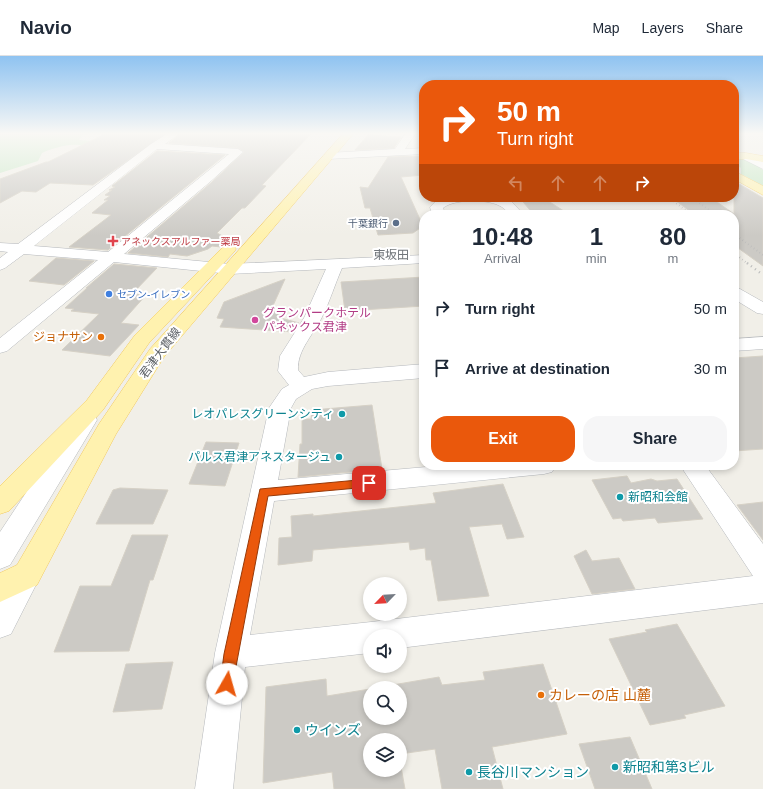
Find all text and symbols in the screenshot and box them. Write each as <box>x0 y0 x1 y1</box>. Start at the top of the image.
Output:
text: Navio <box>20 17 72 38</box>
text: Map <box>592 20 620 36</box>
text: Layers <box>642 20 684 36</box>
text: Share <box>706 20 743 36</box>
icon: right <box>431 96 483 148</box>
text: 50 m <box>497 96 561 127</box>
text: Turn right <box>497 129 573 149</box>
icon: left <box>505 172 527 194</box>
icon: ahead <box>547 172 569 194</box>
icon: ahead <box>589 172 611 194</box>
icon: right <box>631 172 653 194</box>
place label: 千葉銀行 <box>348 218 388 229</box>
marker: 千葉銀行 <box>391 218 401 228</box>
text: 10:48 <box>472 223 533 250</box>
text: 1 <box>590 223 603 250</box>
text: 80 <box>660 223 686 250</box>
marker: アネックスアルファー薬局 <box>108 236 118 246</box>
place label: アネックスアルファー薬局 <box>121 236 241 247</box>
district label: 東坂田 <box>373 248 409 262</box>
text: Arrival <box>484 251 521 266</box>
text: min <box>586 251 607 266</box>
text: m <box>667 251 678 266</box>
marker: セブン-イレブン <box>104 289 114 299</box>
place label: セブン-イレブン <box>117 289 190 300</box>
icon: right <box>431 297 453 319</box>
text: Turn right <box>465 300 535 317</box>
text: 50 m <box>694 300 727 317</box>
place label: グランパークホテル パネックス君津 <box>263 306 371 334</box>
marker: グランパークホテル パネックス君津 <box>250 315 260 325</box>
street label: 君津大貫線 <box>136 325 184 381</box>
place label: ジョナサン <box>33 330 93 344</box>
marker: ジョナサン <box>96 332 106 342</box>
icon: arrive <box>431 357 453 379</box>
text: Arrive at destination <box>465 360 610 377</box>
text: 30 m <box>694 360 727 377</box>
place label: レオパレスグリーンシティ <box>191 407 334 421</box>
marker: レオパレスグリーンシティ <box>337 409 347 419</box>
button: Exit <box>431 416 575 462</box>
button: Share <box>583 416 727 462</box>
place label: パルス君津アネスタージュ <box>188 450 331 464</box>
marker: パルス君津アネスタージュ <box>334 452 344 462</box>
pin <box>352 466 386 500</box>
icon: arrive <box>358 472 380 494</box>
place label: 新昭和会館 <box>628 490 688 504</box>
marker: 新昭和会館 <box>615 492 625 502</box>
north arrow <box>363 577 407 621</box>
map controls <box>363 577 407 777</box>
button: sound <box>363 629 407 673</box>
position arrow <box>206 663 248 705</box>
button: search <box>363 681 407 725</box>
place label: カレーの店 山麓 <box>549 687 651 703</box>
marker: カレーの店 山麓 <box>536 690 546 700</box>
place label: ウインズ <box>305 722 361 738</box>
marker: ウインズ <box>292 725 302 735</box>
button: layers <box>363 733 407 777</box>
place label: 新昭和第3ビル <box>623 759 715 775</box>
marker: 新昭和第3ビル <box>610 762 620 772</box>
place label: 長谷川マンション <box>477 764 589 780</box>
marker: 長谷川マンション <box>464 767 474 777</box>

